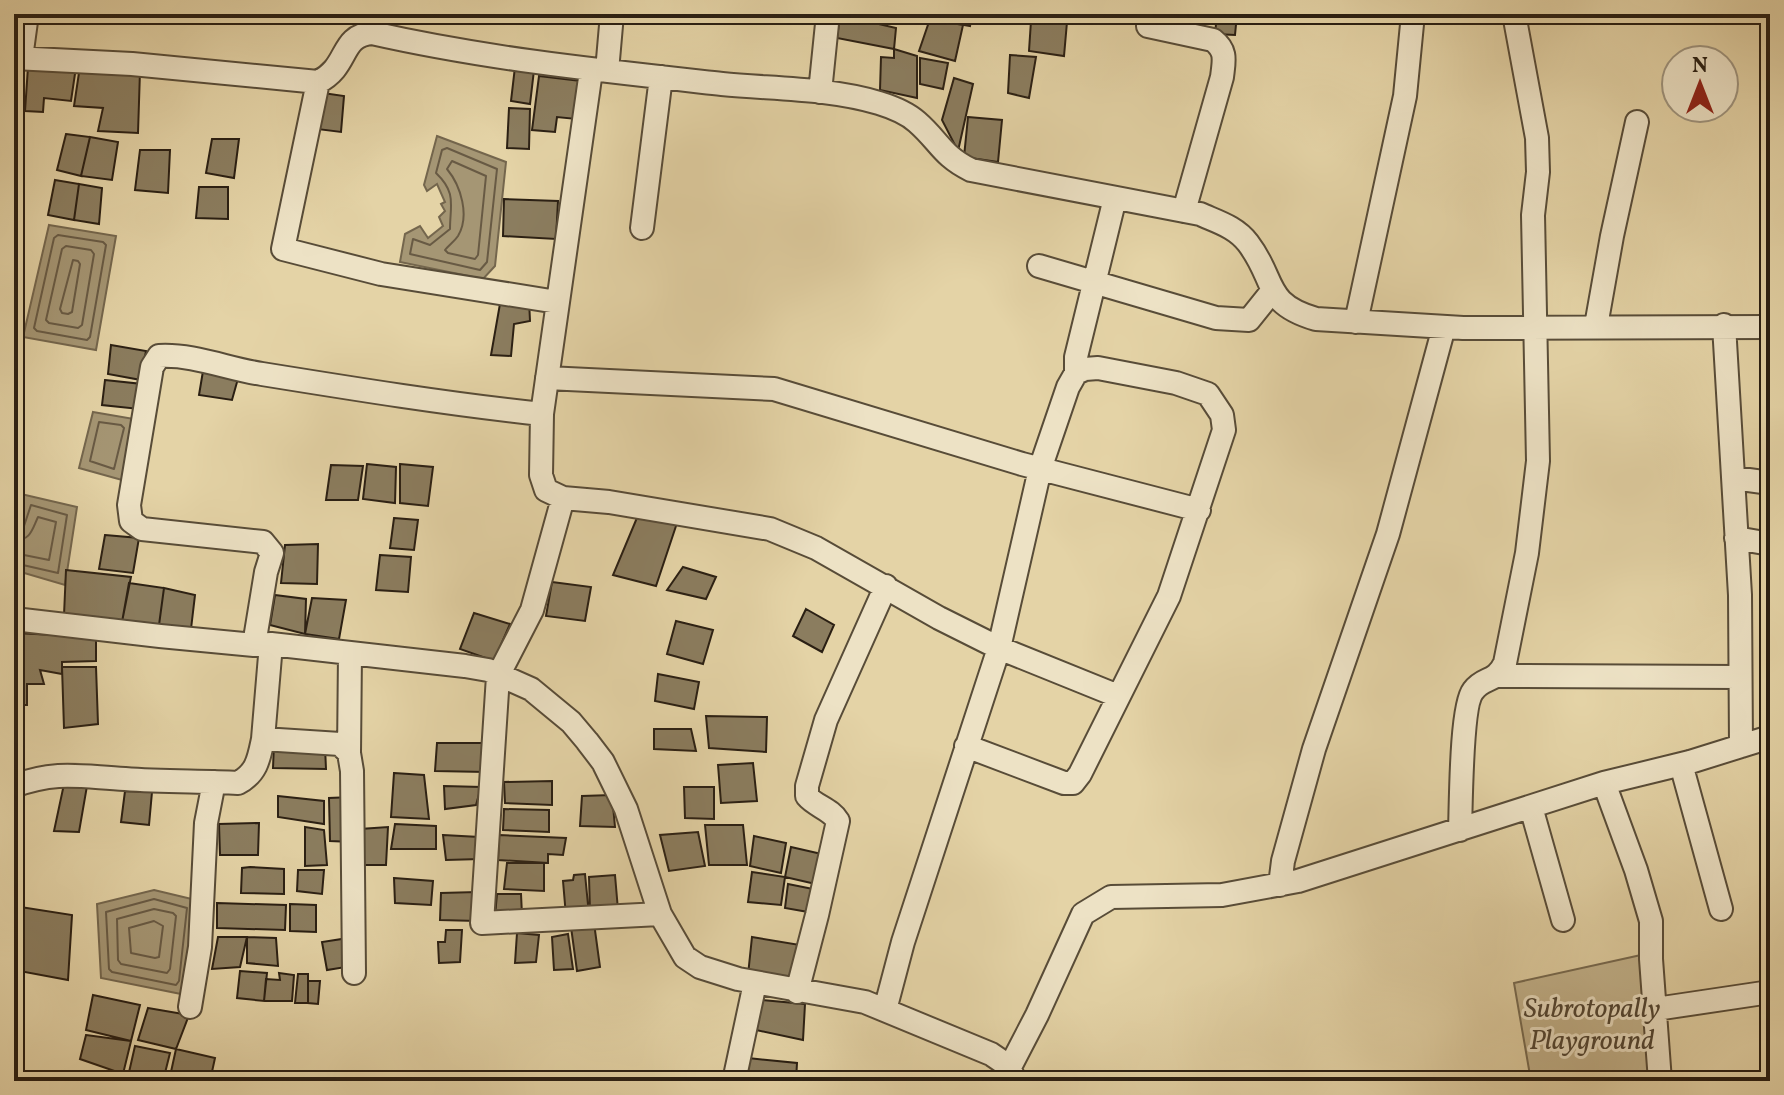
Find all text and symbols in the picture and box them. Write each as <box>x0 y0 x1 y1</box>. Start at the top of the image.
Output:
north arrow <box>1660 44 1740 124</box>
text: N <box>1692 51 1708 82</box>
park label: Subrotopally Playground <box>1524 990 1661 1061</box>

